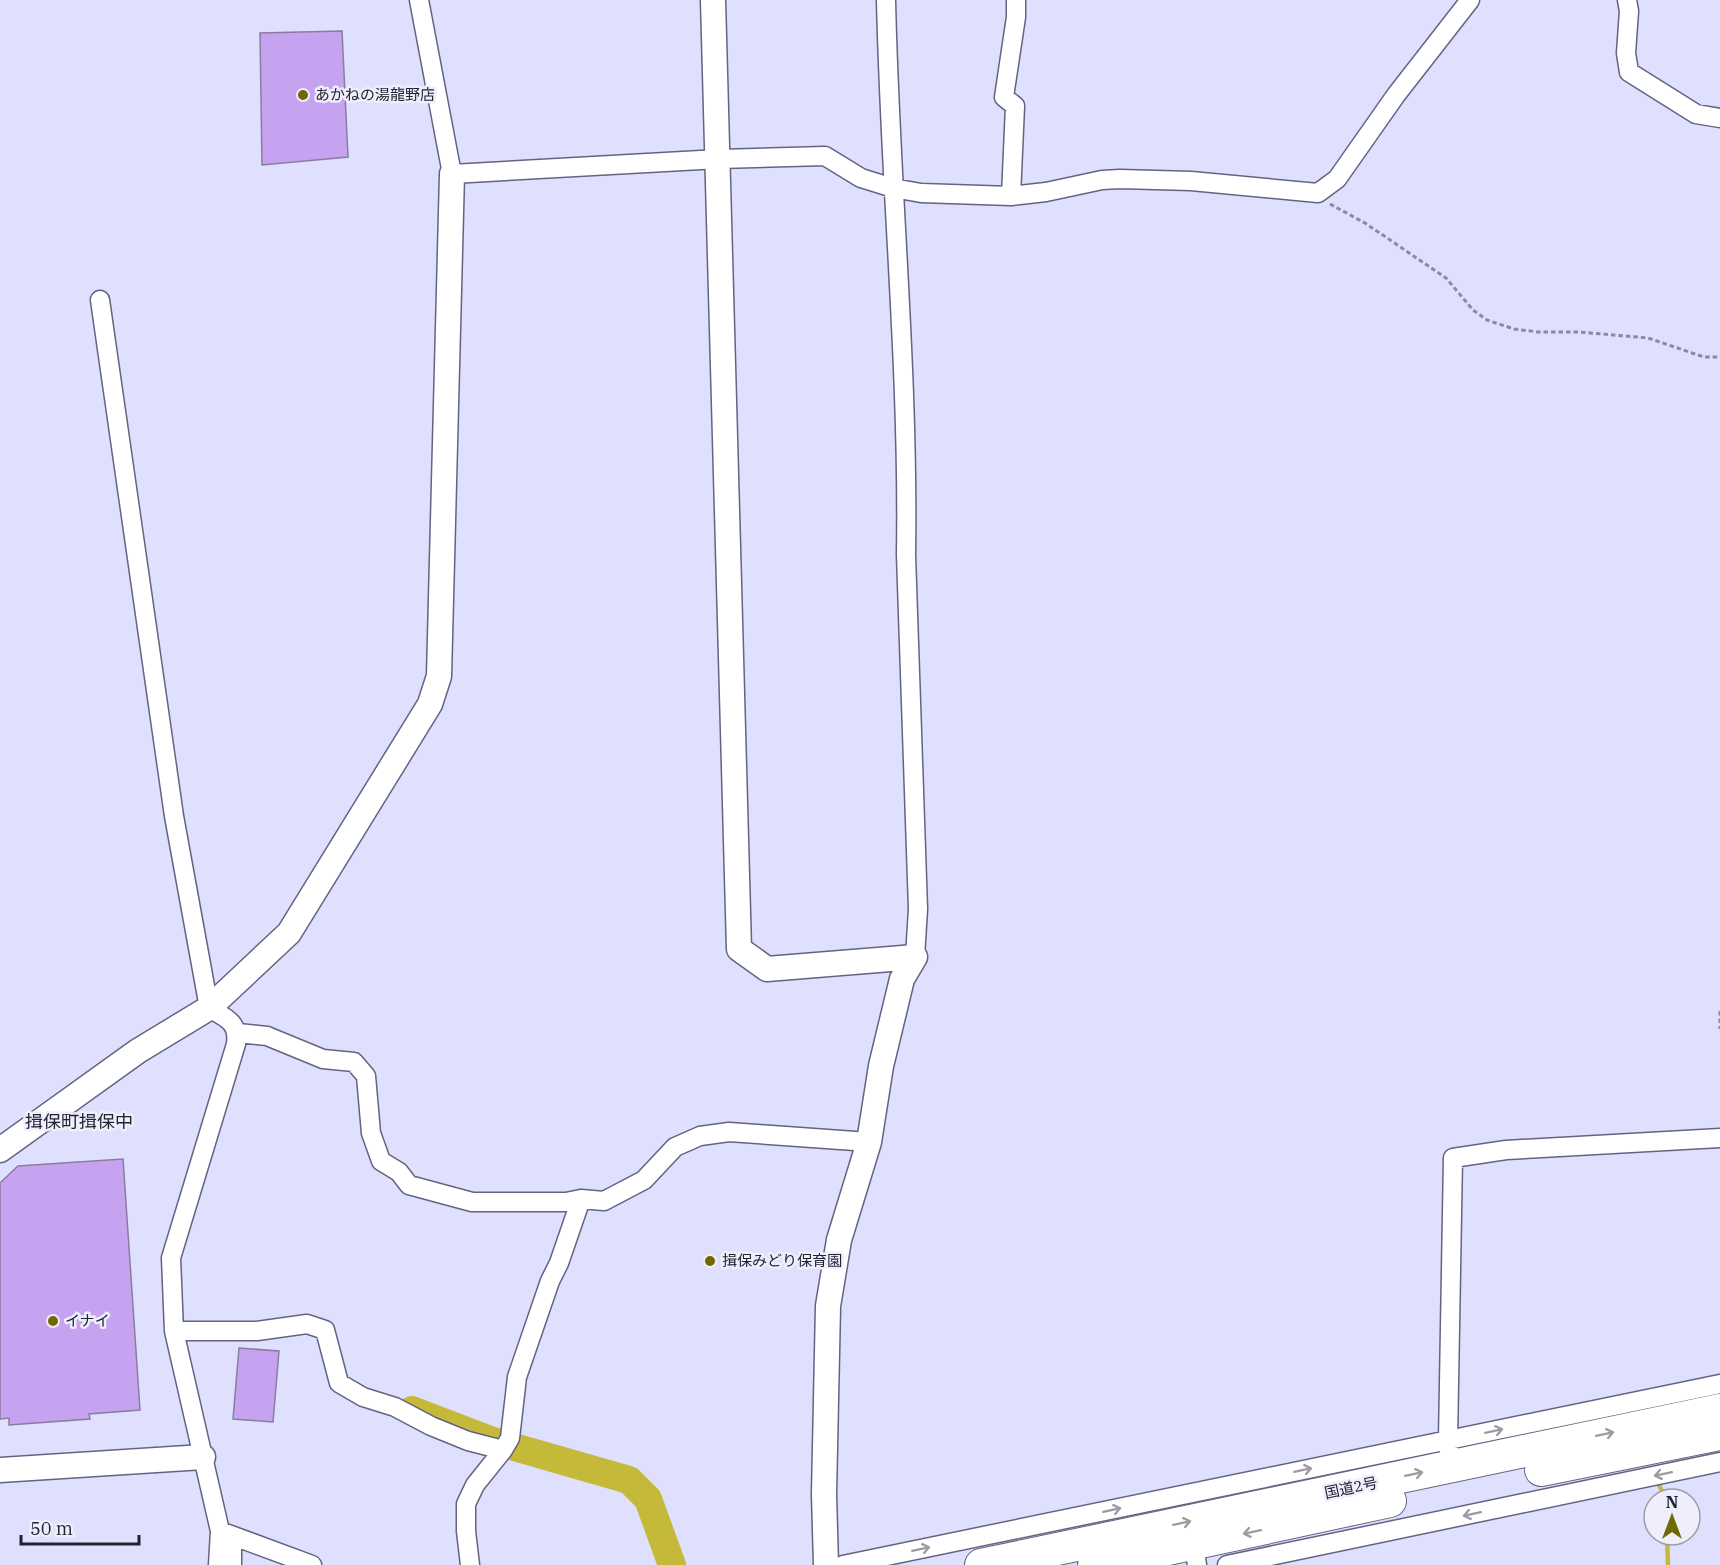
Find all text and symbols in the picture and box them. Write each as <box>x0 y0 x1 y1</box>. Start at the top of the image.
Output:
place label: あかねの湯龍野店 <box>315 85 435 104</box>
marker: あかねの湯龍野店 <box>296 88 310 102</box>
district label: 揖保町揖保中 <box>25 1110 133 1133</box>
place label: 揖保みどり保育園 <box>722 1251 842 1270</box>
marker: 揖保みどり保育園 <box>703 1254 717 1268</box>
place label: イナイ <box>65 1311 110 1330</box>
marker: イナイ <box>46 1314 60 1328</box>
one-way arrow <box>1483 1425 1503 1436</box>
one-way arrow <box>1595 1428 1615 1439</box>
one-way arrow <box>1292 1464 1312 1475</box>
one-way arrow <box>1404 1468 1424 1479</box>
one-way arrow <box>1653 1469 1673 1480</box>
street label: 国道2号 <box>1323 1473 1379 1502</box>
north arrow <box>1642 1487 1702 1547</box>
text: N <box>1666 1492 1678 1512</box>
one-way arrow <box>1102 1503 1121 1515</box>
scale bar <box>21 1508 140 1546</box>
one-way arrow <box>1463 1509 1482 1520</box>
text: 50 m <box>30 1517 73 1540</box>
one-way arrow <box>1172 1517 1192 1528</box>
one-way arrow <box>1242 1527 1262 1538</box>
one-way arrow <box>910 1543 930 1554</box>

